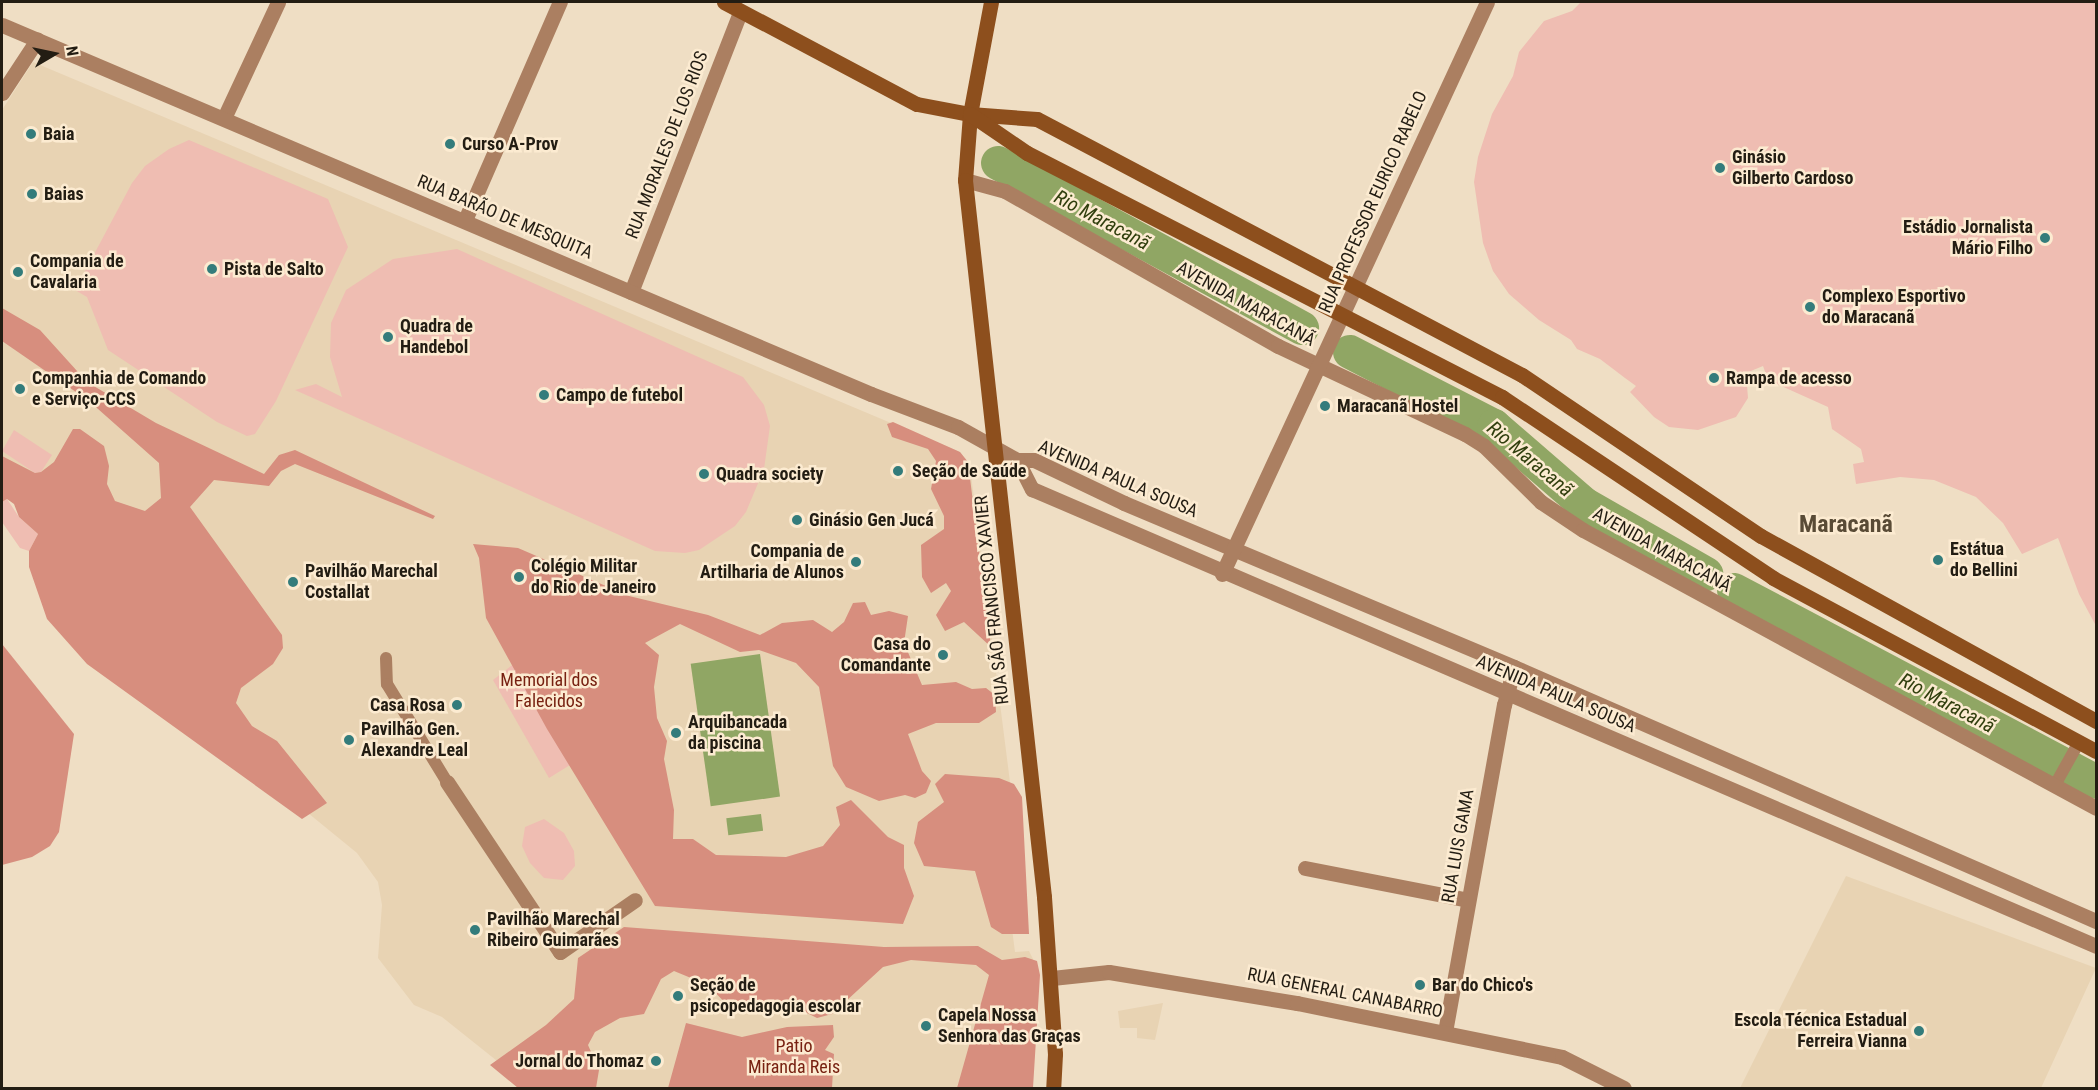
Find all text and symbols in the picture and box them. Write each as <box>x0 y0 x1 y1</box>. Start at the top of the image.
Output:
north arrow <box>24 24 84 84</box>
text: N <box>62 45 82 57</box>
street label: RUA MORALES DE LOS RIOS <box>621 48 713 242</box>
street label: RUA PROFESSOR EURICO RABELO <box>1314 88 1432 316</box>
place label: Baia <box>43 123 75 145</box>
marker: Baia <box>24 127 38 141</box>
place label: Curso A-Prov <box>462 133 558 155</box>
marker: Curso A-Prov <box>443 137 457 151</box>
place label: Ginásio Gilberto Cardoso <box>1732 147 1853 190</box>
marker: Ginásio Gilberto Cardoso <box>1713 161 1727 175</box>
street label: RUA BARÃO DE MESQUITA <box>414 170 596 264</box>
place label: Baias <box>44 183 84 205</box>
water label: Rio Maracanã <box>1050 185 1154 255</box>
marker: Baias <box>25 187 39 201</box>
place label: Estádio Jornalista Mário Filho <box>1903 217 2033 260</box>
marker: Estádio Jornalista Mário Filho <box>2038 231 2052 245</box>
place label: Compania de Cavalaria <box>30 251 124 294</box>
street label: AVENIDA MARACANÃ <box>1173 257 1319 351</box>
place label: Pista de Salto <box>224 258 324 280</box>
marker: Pista de Salto <box>205 262 219 276</box>
marker: Compania de Cavalaria <box>11 265 25 279</box>
place label: Complexo Esportivo do Maracanã <box>1822 286 1966 328</box>
marker: Complexo Esportivo do Maracanã <box>1803 300 1817 314</box>
place label: Quadra de Handebol <box>400 316 473 358</box>
marker: Quadra de Handebol <box>381 330 395 344</box>
place label: Rampa de acesso <box>1726 367 1852 389</box>
place label: Companhia de Comando e Serviço-CCS <box>32 368 206 410</box>
marker: Rampa de acesso <box>1707 371 1721 385</box>
marker: Companhia de Comando e Serviço-CCS <box>13 382 27 396</box>
place label: Campo de futebol <box>556 384 683 406</box>
marker: Campo de futebol <box>537 388 551 402</box>
place label: Maracanã Hostel <box>1337 395 1458 417</box>
marker: Maracanã Hostel <box>1318 399 1332 413</box>
water label: Rio Maracanã <box>1482 416 1578 502</box>
street label: AVENIDA PAULA SOUSA <box>1035 436 1201 522</box>
place label: Seção de Saúde <box>912 460 1026 482</box>
marker: Seção de Saúde <box>889 462 907 480</box>
place label: Quadra society <box>716 463 824 485</box>
marker: Quadra society <box>697 467 711 481</box>
street label: RUA SÃO FRANCISCO XAVIER <box>970 494 1014 706</box>
street label: AVENIDA MARACANÃ <box>1589 503 1735 597</box>
place label: Ginásio Gen Jucá <box>809 509 934 531</box>
district label: Maracanã <box>1799 511 1893 539</box>
marker: Ginásio Gen Jucá <box>790 513 804 527</box>
place label: Estátua do Bellini <box>1950 539 2018 582</box>
place label: Compania de Artilharia de Alunos <box>700 541 844 584</box>
marker: Estátua do Bellini <box>1931 553 1945 567</box>
marker: Compania de Artilharia de Alunos <box>849 555 863 569</box>
place label: Colégio Militar do Rio de Janeiro <box>531 556 656 598</box>
place label: Pavilhão Marechal Costallat <box>305 561 438 604</box>
marker: Colégio Militar do Rio de Janeiro <box>512 570 526 584</box>
marker: Pavilhão Marechal Costallat <box>286 575 300 589</box>
place label: Casa do Comandante <box>841 634 931 676</box>
marker: Casa do Comandante <box>936 648 950 662</box>
street label: AVENIDA PAULA SOUSA <box>1473 651 1639 737</box>
water label: Rio Maracanã <box>1895 668 1999 738</box>
park label: Memorial dos Falecidos <box>500 670 598 712</box>
place label: Casa Rosa <box>370 694 445 716</box>
marker: Casa Rosa <box>450 698 464 712</box>
place label: Arquibancada da piscina <box>688 712 787 754</box>
place label: Pavilhão Gen. Alexandre Leal <box>361 719 468 762</box>
marker: Arquibancada da piscina <box>669 726 683 740</box>
marker: Pavilhão Gen. Alexandre Leal <box>342 733 356 747</box>
street label: RUA LUIS GAMA <box>1437 787 1479 905</box>
place label: Pavilhão Marechal Ribeiro Guimarães <box>487 909 620 952</box>
marker: Pavilhão Marechal Ribeiro Guimarães <box>468 923 482 937</box>
street label: RUA GENERAL CANABARRO <box>1245 963 1445 1023</box>
place label: Bar do Chico's <box>1432 974 1533 996</box>
place label: Seção de psicopedagogia escolar <box>690 975 861 1018</box>
marker: Bar do Chico's <box>1413 978 1427 992</box>
marker: Seção de psicopedagogia escolar <box>671 989 685 1003</box>
place label: Capela Nossa Senhora das Graças <box>938 1005 1081 1048</box>
place label: Escola Técnica Estadual Ferreira Vianna <box>1734 1010 1907 1052</box>
marker: Capela Nossa Senhora das Graças <box>919 1019 933 1033</box>
marker: Escola Técnica Estadual Ferreira Vianna <box>1912 1024 1926 1038</box>
park label: Patio Miranda Reis <box>748 1036 840 1078</box>
place label: Jornal do Thomaz <box>515 1050 644 1072</box>
marker: Jornal do Thomaz <box>649 1054 663 1068</box>

